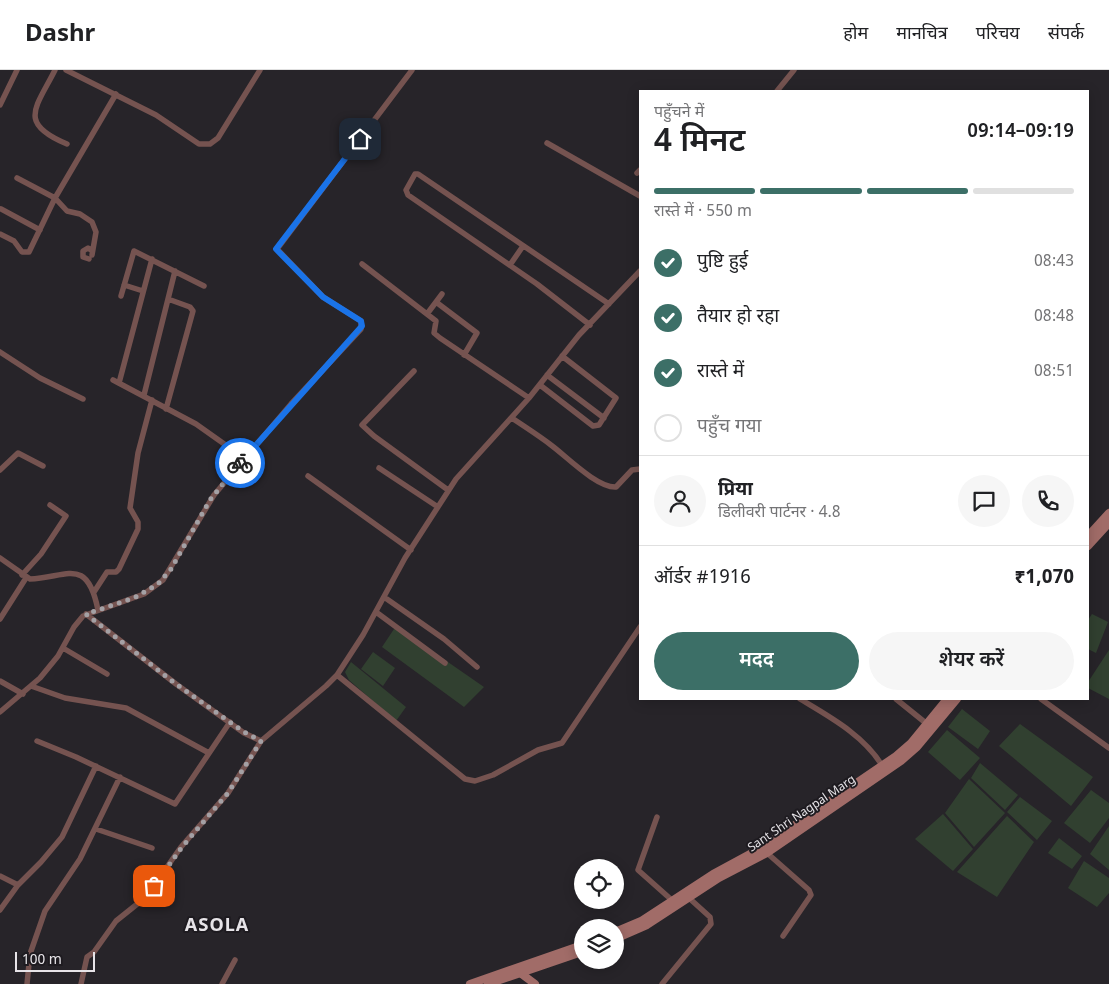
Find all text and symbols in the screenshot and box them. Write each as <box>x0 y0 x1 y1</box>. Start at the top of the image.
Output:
text: Dashr <box>25 19 95 51</box>
text: होम <box>843 23 868 46</box>
text: मानचित्र <box>896 23 948 46</box>
text: परिचय <box>976 23 1020 46</box>
text: संपर्क <box>1048 23 1084 46</box>
text: पहुँचने में <box>654 103 704 124</box>
pin <box>339 118 381 160</box>
text: 09:14–09:19 <box>967 120 1074 145</box>
text: 4 मिनट <box>654 122 745 164</box>
icon: home <box>346 125 374 153</box>
text: रास्ते में · 550 m <box>654 202 752 223</box>
icon: check <box>654 249 682 277</box>
text: पुष्टि हुई <box>697 250 748 275</box>
text: 08:43 <box>1034 252 1074 273</box>
icon: check <box>654 304 682 332</box>
text: तैयार हो रहा <box>697 305 779 330</box>
text: 08:48 <box>1034 307 1074 328</box>
icon: check <box>654 359 682 387</box>
text: रास्ते में <box>697 360 744 385</box>
text: 08:51 <box>1034 362 1074 383</box>
text: पहुँच गया <box>697 415 762 440</box>
courier <box>215 438 265 488</box>
icon: bike <box>226 449 254 477</box>
button: person <box>654 475 706 527</box>
button: chat <box>958 475 1010 527</box>
button: phone <box>1022 475 1074 527</box>
text: प्रिया <box>718 478 753 503</box>
text: डिलीवरी पार्टनर · 4.8 <box>718 503 841 524</box>
text: ऑर्डर #1916 <box>654 566 751 591</box>
text: ₹1,070 <box>1014 566 1074 591</box>
button: मदद <box>654 632 859 690</box>
button: शेयर करें <box>869 632 1074 690</box>
street label: Sant Shri Nagpal Marg <box>745 772 859 856</box>
map controls <box>574 859 624 969</box>
button: locate <box>574 859 624 909</box>
pin <box>133 865 175 907</box>
icon: bag <box>140 872 168 900</box>
district label: ASOLA <box>185 915 249 938</box>
button: layers <box>574 919 624 969</box>
scale bar <box>15 949 95 972</box>
text: 100 m <box>22 951 62 970</box>

